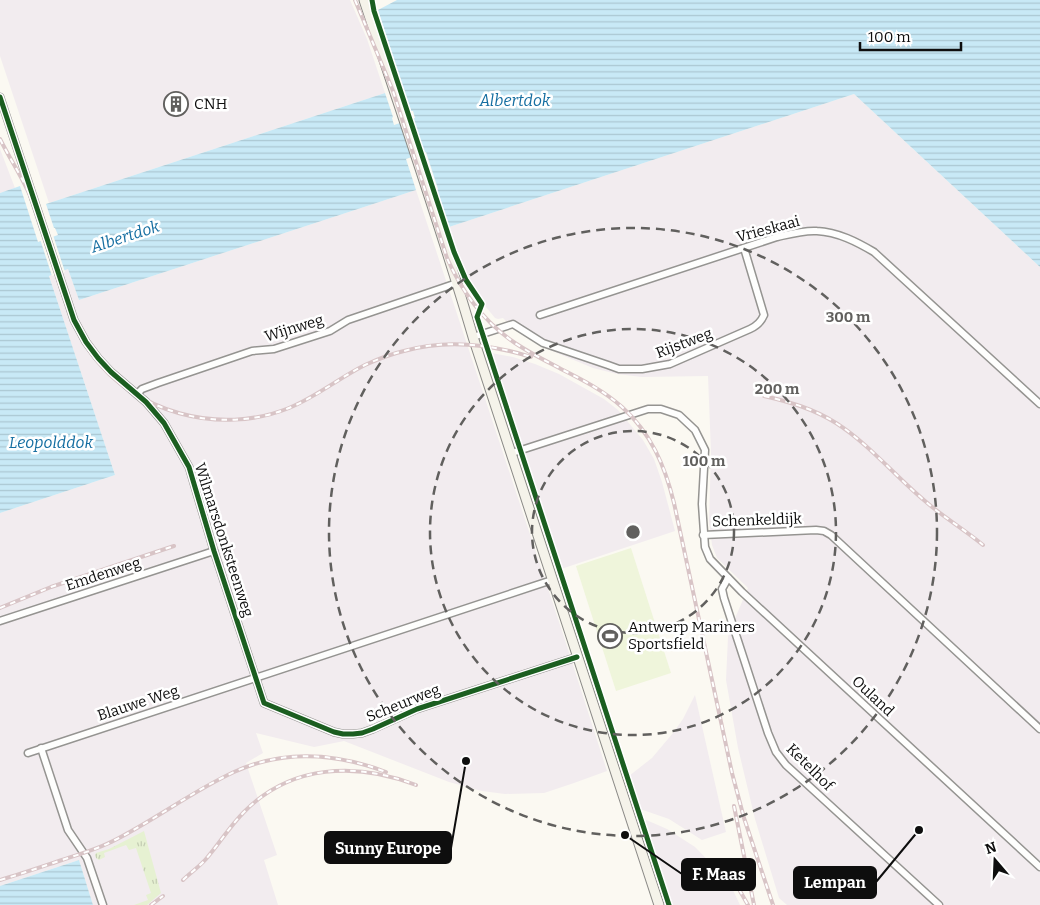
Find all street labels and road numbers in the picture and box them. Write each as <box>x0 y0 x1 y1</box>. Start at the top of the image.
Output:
street label: Vrieskaai <box>734 212 802 246</box>
street label: Wijnweg <box>262 311 326 345</box>
street label: Rijstweg <box>653 324 715 362</box>
street label: Wilmarsdonksteenweg <box>191 461 257 619</box>
street label: Schenkeldijk <box>712 509 803 531</box>
street label: Emdenweg <box>63 553 143 595</box>
street label: Ouland <box>848 672 898 720</box>
street label: Scheurweg <box>363 680 443 726</box>
street label: Blauwe Weg <box>95 681 181 725</box>
street label: Ketelhof <box>783 740 839 796</box>

